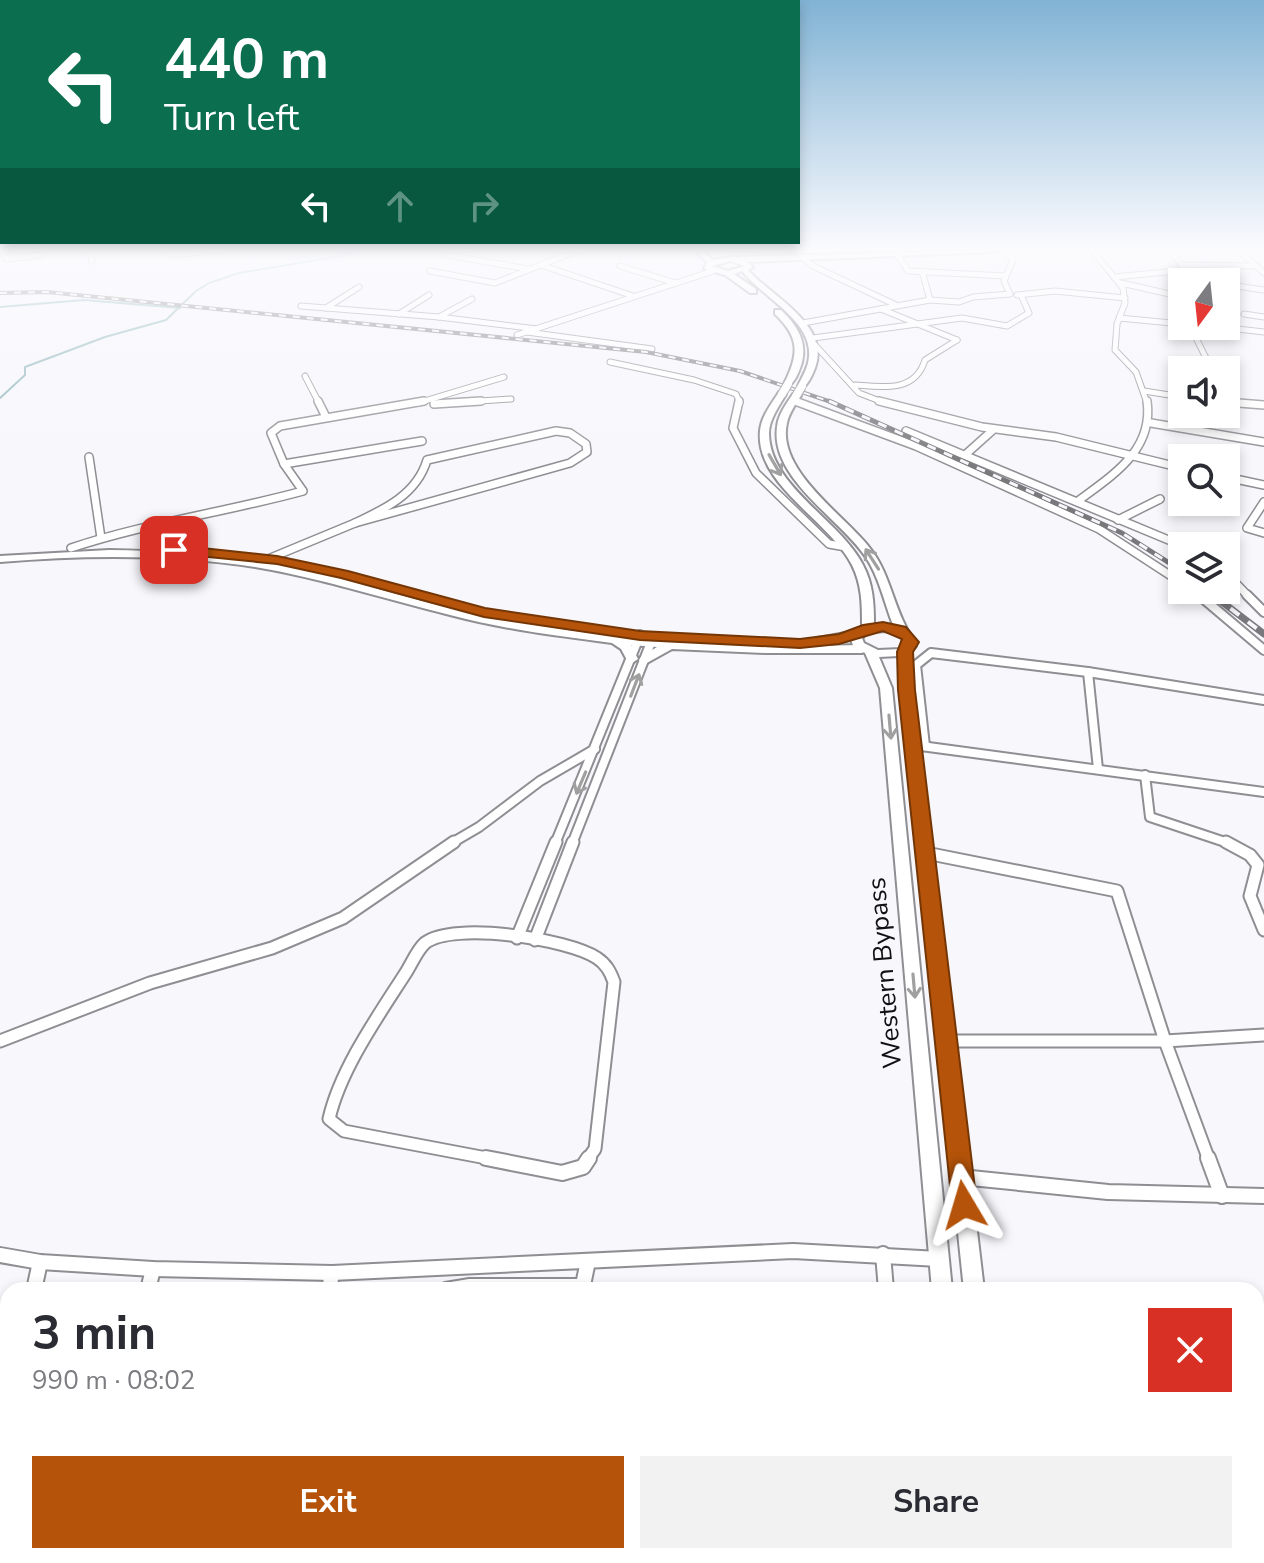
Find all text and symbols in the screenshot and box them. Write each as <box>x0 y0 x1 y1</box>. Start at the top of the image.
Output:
text: 440 m <box>164 21 329 98</box>
icon: left <box>32 32 136 136</box>
text: Turn left <box>164 94 299 143</box>
icon: left <box>294 184 338 228</box>
icon: ahead <box>378 184 422 228</box>
icon: right <box>462 184 506 228</box>
north arrow <box>1168 268 1240 340</box>
map controls <box>1168 268 1240 604</box>
button: sound <box>1168 356 1240 428</box>
button: search <box>1168 444 1240 516</box>
one-way arrow <box>767 453 783 476</box>
pin <box>140 516 208 584</box>
icon: arrive <box>152 528 196 572</box>
button: layers <box>1168 532 1240 604</box>
one-way arrow <box>864 548 881 570</box>
one-way arrow <box>629 673 644 698</box>
one-way arrow <box>882 713 897 740</box>
one-way arrow <box>572 770 587 795</box>
street label: Western Bypass <box>859 876 910 1070</box>
one-way arrow <box>906 972 921 999</box>
position arrow <box>922 1163 1006 1247</box>
text: 3 min <box>32 1300 156 1366</box>
button: close <box>1148 1308 1232 1392</box>
text: 990 m · 08:02 <box>32 1363 195 1398</box>
button: Exit <box>32 1456 624 1548</box>
button: Share <box>640 1456 1232 1548</box>

